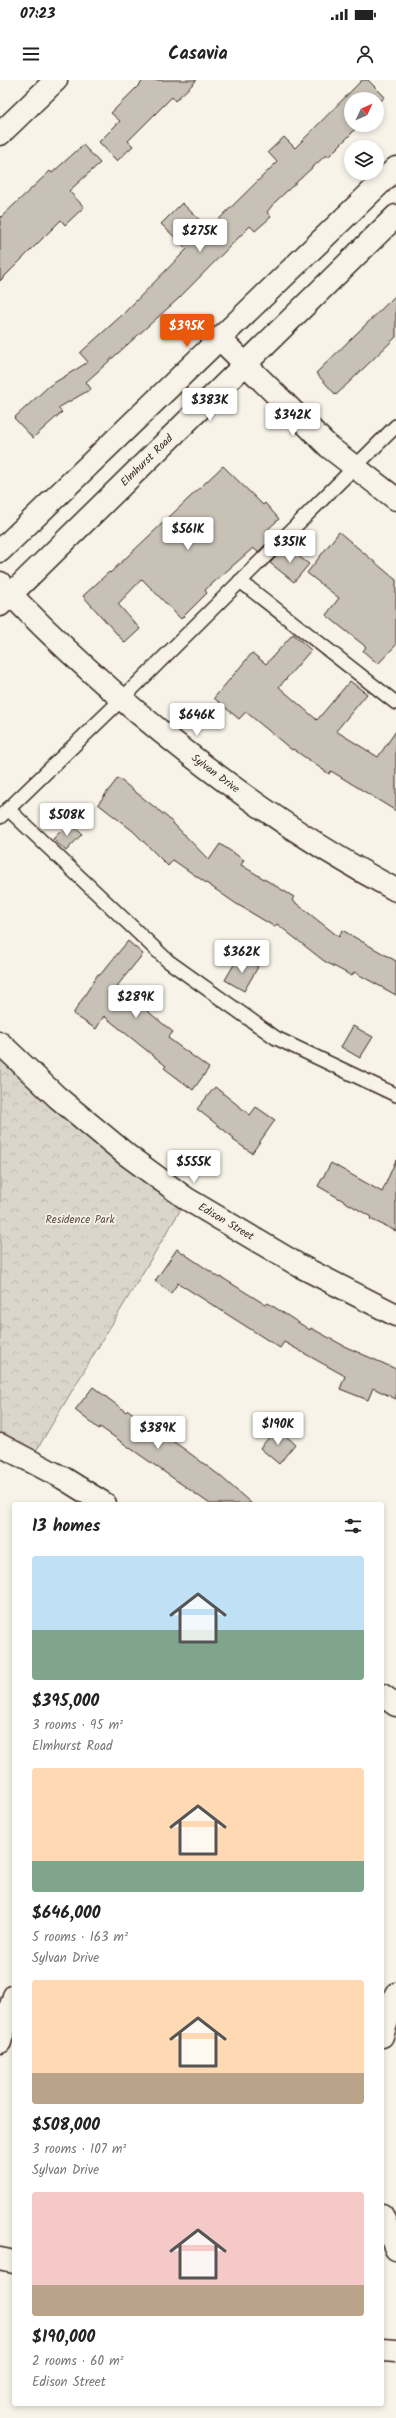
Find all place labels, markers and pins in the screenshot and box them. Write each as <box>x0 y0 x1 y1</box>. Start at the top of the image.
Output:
pin: $275K <box>172 219 228 253</box>
pin: $395K <box>159 314 215 348</box>
pin: $383K <box>182 388 238 422</box>
pin: $342K <box>265 403 321 437</box>
pin: $561K <box>160 517 216 551</box>
pin: $351K <box>262 530 318 564</box>
pin: $646K <box>169 703 225 737</box>
pin: $508K <box>39 803 95 837</box>
pin: $362K <box>214 940 270 974</box>
pin: $289K <box>108 985 164 1019</box>
pin: $555K <box>166 1150 222 1184</box>
pin: $190K <box>250 1412 306 1446</box>
pin: $389K <box>130 1416 186 1450</box>

